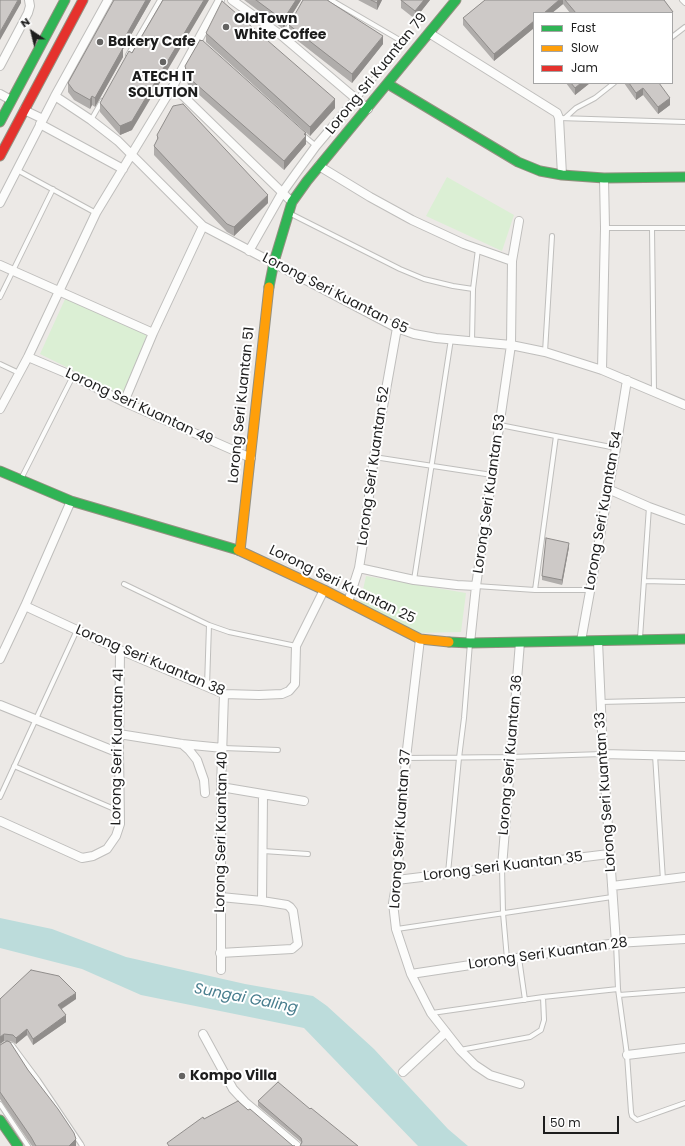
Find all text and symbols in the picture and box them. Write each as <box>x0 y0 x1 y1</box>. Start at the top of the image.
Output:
street label: Lorong Sri Kuantan 79 <box>323 10 431 138</box>
place label: OldTown White Coffee <box>234 11 326 44</box>
north arrow <box>12 12 52 52</box>
legend <box>533 12 673 84</box>
text: N <box>17 13 33 31</box>
text: Fast <box>571 19 596 36</box>
marker: OldTown White Coffee <box>221 22 231 32</box>
place label: Bakery Cafe <box>108 34 196 50</box>
marker: Bakery Cafe <box>95 37 105 47</box>
text: Slow <box>571 39 599 56</box>
marker: ATECH IT SOLUTION <box>158 57 168 67</box>
text: Jam <box>571 59 598 76</box>
place label: ATECH IT SOLUTION <box>128 69 198 102</box>
street label: Lorong Seri Kuantan 65 <box>259 250 411 338</box>
street label: Lorong Seri Kuantan 51 <box>225 326 259 484</box>
street label: Lorong Seri Kuantan 49 <box>62 365 216 449</box>
street label: Lorong Seri Kuantan 52 <box>355 385 393 547</box>
street label: Lorong Seri Kuantan 53 <box>470 413 510 575</box>
street label: Lorong Seri Kuantan 54 <box>582 430 626 592</box>
street label: Lorong Seri Kuantan 25 <box>266 542 418 628</box>
street label: Lorong Seri Kuantan 38 <box>73 622 227 700</box>
street label: Lorong Seri Kuantan 41 <box>108 668 128 826</box>
street label: Lorong Seri Kuantan 36 <box>496 674 526 836</box>
street label: Lorong Seri Kuantan 33 <box>592 712 620 872</box>
street label: Lorong Seri Kuantan 37 <box>387 749 415 909</box>
street label: Lorong Seri Kuantan 40 <box>212 751 232 913</box>
street label: Lorong Seri Kuantan 35 <box>422 849 584 885</box>
street label: Lorong Seri Kuantan 28 <box>467 935 629 973</box>
water label: Sungai Galing <box>193 980 299 1018</box>
place label: Kompo Villa <box>190 1068 277 1084</box>
marker: Kompo Villa <box>177 1071 187 1081</box>
scale bar <box>545 1108 621 1134</box>
text: 50 m <box>550 1114 581 1131</box>

